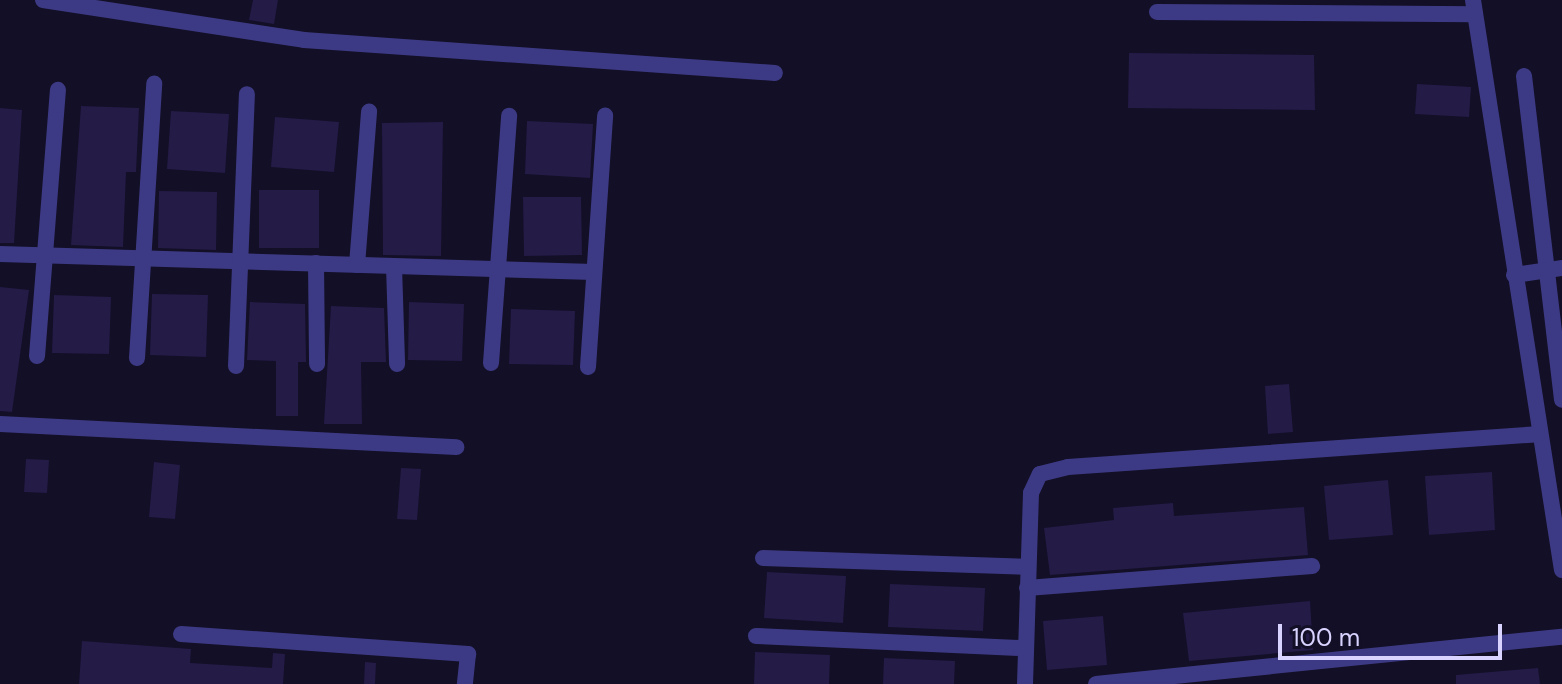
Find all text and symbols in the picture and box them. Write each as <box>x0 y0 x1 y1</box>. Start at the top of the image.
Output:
scale bar <box>1282 608 1506 658</box>
text: 100 m <box>1292 622 1360 653</box>

